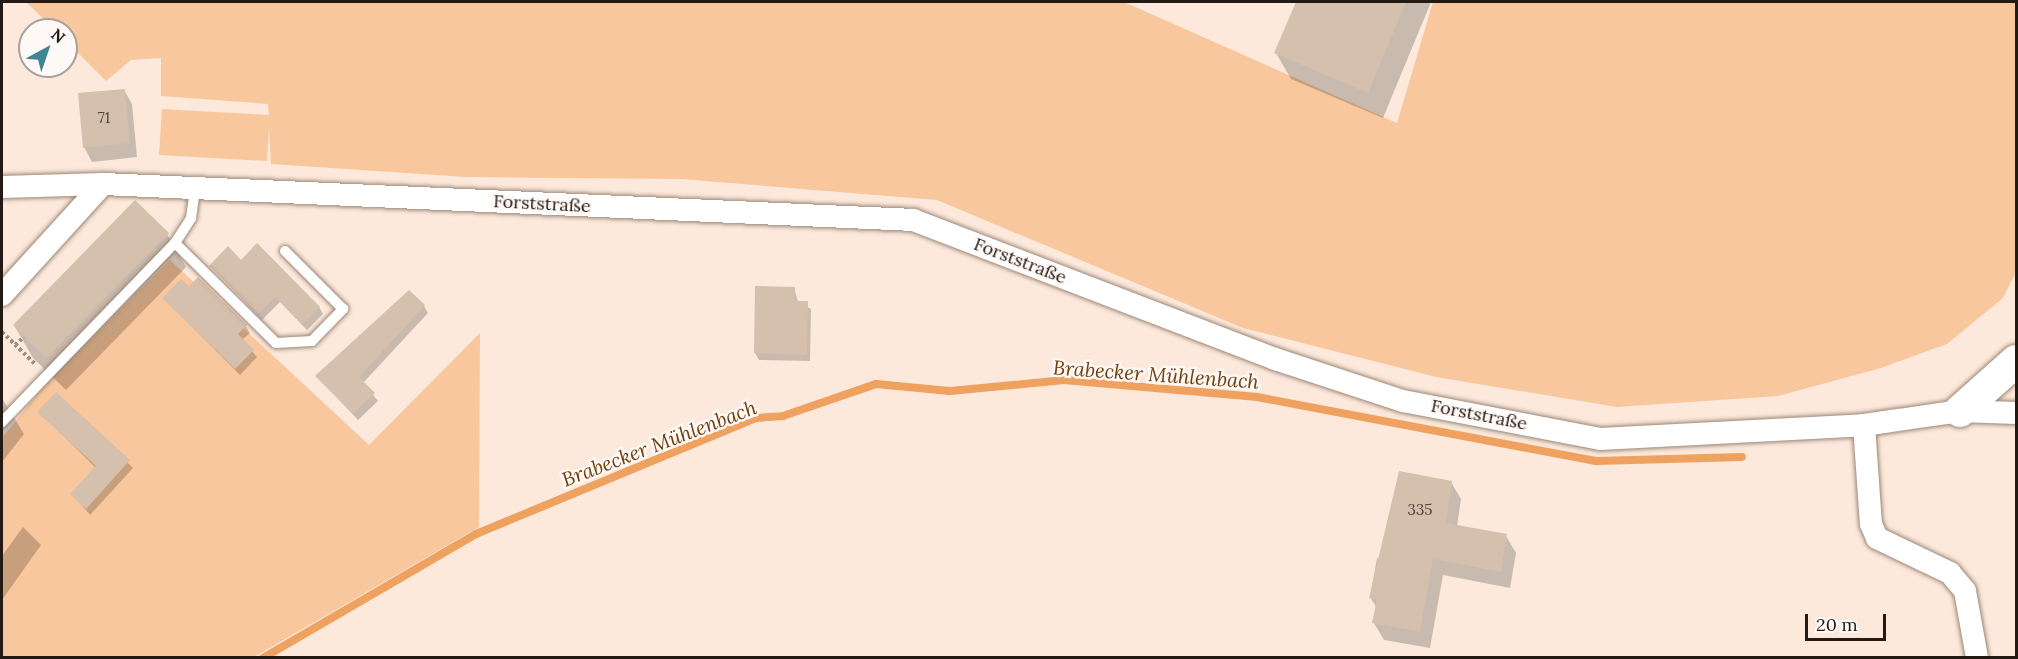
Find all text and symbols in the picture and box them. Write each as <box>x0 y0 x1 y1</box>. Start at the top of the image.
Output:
north arrow <box>18 18 78 78</box>
text: N <box>47 24 69 47</box>
house number: 71 <box>98 109 110 127</box>
street label: Forststraße <box>493 191 591 217</box>
street label: Forststraße <box>971 233 1069 289</box>
water label: Brabecker Mühlenbach <box>1052 355 1260 393</box>
water label: Brabecker Mühlenbach <box>558 395 760 491</box>
street label: Forststraße <box>1429 395 1529 435</box>
house number: 335 <box>1408 501 1432 519</box>
scale bar <box>1808 602 1889 640</box>
text: 20 m <box>1816 613 1858 636</box>

